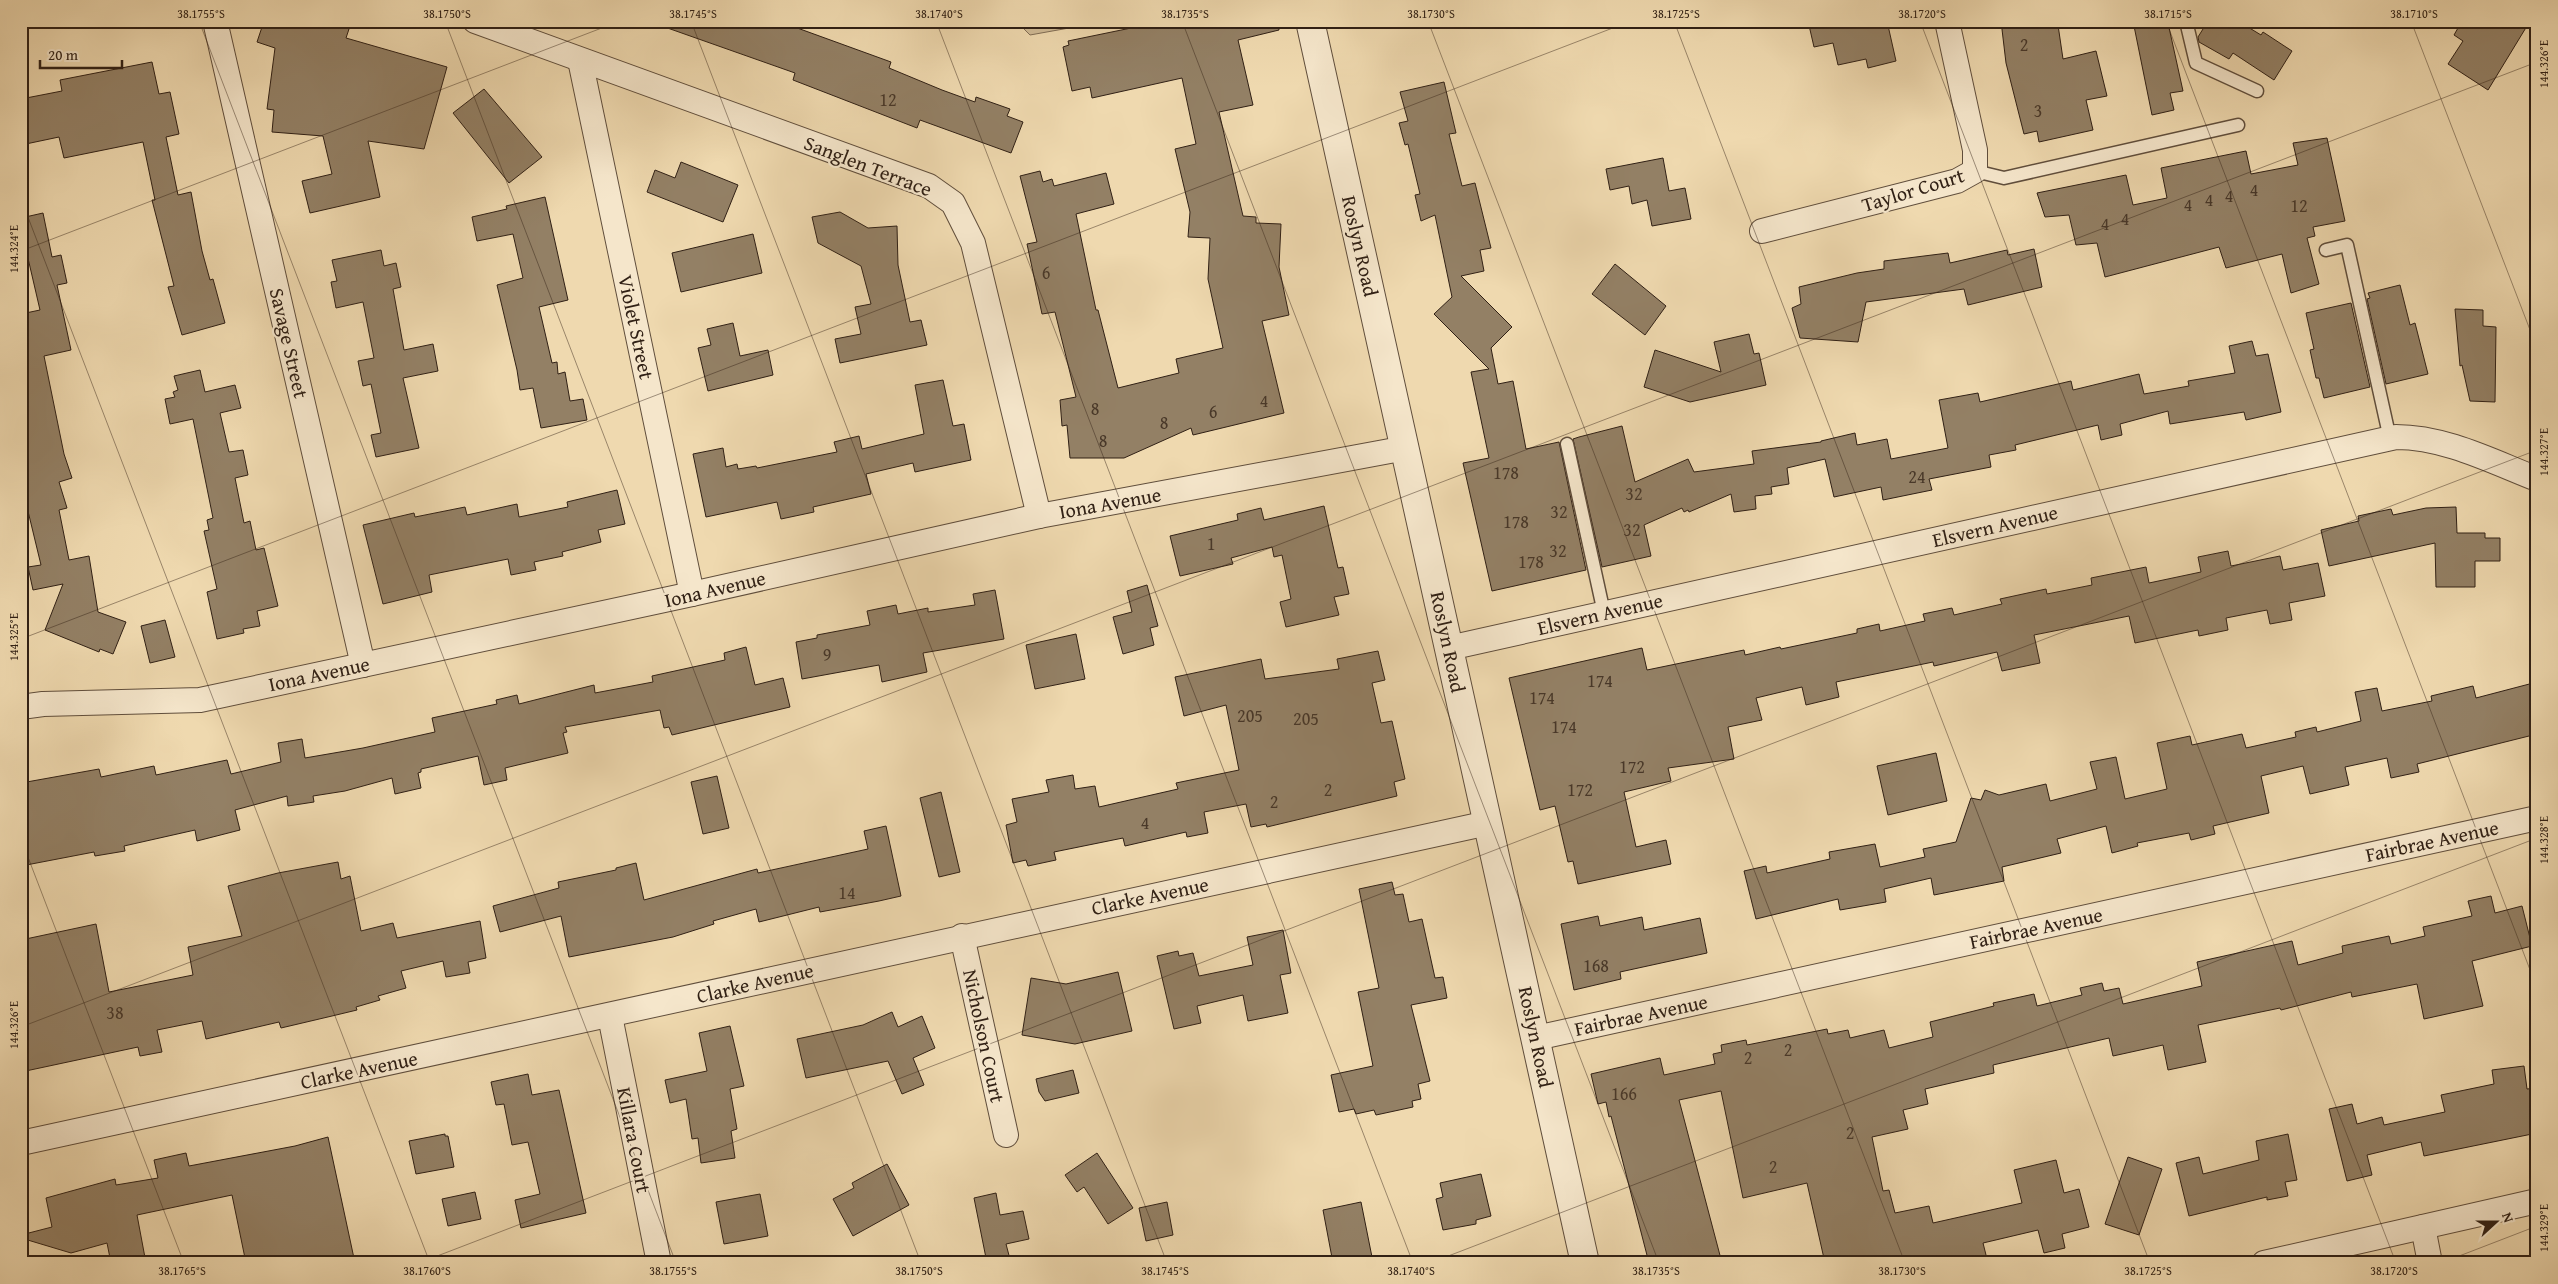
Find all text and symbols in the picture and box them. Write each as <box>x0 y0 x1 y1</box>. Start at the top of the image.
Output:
text: 38.1755°S <box>177 5 225 22</box>
text: 38.1750°S <box>423 5 471 22</box>
text: 38.1745°S <box>669 5 717 22</box>
text: 38.1740°S <box>915 5 963 22</box>
text: 38.1735°S <box>1161 5 1209 22</box>
text: 38.1730°S <box>1407 5 1455 22</box>
text: 38.1725°S <box>1652 5 1700 22</box>
text: 38.1720°S <box>1898 5 1946 22</box>
text: 38.1715°S <box>2144 5 2192 22</box>
text: 38.1710°S <box>2390 5 2438 22</box>
house number: 2 <box>2020 31 2028 58</box>
scale bar <box>40 38 122 70</box>
text: 144.326°E <box>2535 40 2552 88</box>
text: 20 m <box>48 44 79 65</box>
house number: 12 <box>879 86 897 113</box>
house number: 3 <box>2034 97 2042 124</box>
street label: Sanglen Terrace <box>800 128 936 203</box>
street label: Taylor Court <box>1858 160 1968 219</box>
house number: 4 <box>2250 176 2258 203</box>
house number: 4 <box>2225 182 2233 209</box>
house number: 4 <box>2205 186 2213 213</box>
house number: 4 <box>2184 191 2192 218</box>
house number: 12 <box>2290 192 2308 219</box>
street label: Roslyn Road <box>1335 193 1386 300</box>
house number: 4 <box>2121 205 2129 232</box>
house number: 4 <box>2101 210 2109 237</box>
text: 144.324°E <box>5 225 22 273</box>
house number: 6 <box>1042 259 1050 286</box>
street label: Violet Street <box>611 272 662 382</box>
street label: Savage Street <box>263 285 316 401</box>
house number: 4 <box>1260 387 1268 414</box>
house number: 8 <box>1091 395 1099 422</box>
house number: 6 <box>1209 398 1217 425</box>
house number: 8 <box>1160 409 1168 436</box>
house number: 8 <box>1099 427 1107 454</box>
text: 144.327°E <box>2535 428 2552 476</box>
house number: 178 <box>1493 459 1519 486</box>
house number: 24 <box>1908 463 1926 490</box>
street label: Iona Avenue <box>1057 479 1163 526</box>
house number: 32 <box>1625 480 1643 507</box>
street label: Elsvern Avenue <box>1929 497 2060 554</box>
house number: 32 <box>1550 498 1568 525</box>
house number: 178 <box>1503 508 1529 535</box>
house number: 32 <box>1623 516 1641 543</box>
house number: 1 <box>1207 530 1215 557</box>
house number: 32 <box>1549 537 1567 564</box>
house number: 178 <box>1518 548 1544 575</box>
street label: Iona Avenue <box>661 563 768 614</box>
street label: Elsvern Avenue <box>1534 585 1665 642</box>
street label: Roslyn Road <box>1424 589 1473 695</box>
text: 144.325°E <box>5 613 22 661</box>
house number: 9 <box>823 641 831 668</box>
street label: Iona Avenue <box>266 649 372 698</box>
house number: 174 <box>1587 667 1613 694</box>
house number: 174 <box>1529 684 1555 711</box>
house number: 205 <box>1237 702 1263 729</box>
house number: 205 <box>1293 705 1319 732</box>
house number: 174 <box>1551 713 1577 740</box>
house number: 172 <box>1619 753 1645 780</box>
house number: 2 <box>1324 776 1332 803</box>
house number: 172 <box>1567 776 1593 803</box>
house number: 2 <box>1270 788 1278 815</box>
house number: 4 <box>1141 809 1149 836</box>
street label: Fairbrae Avenue <box>2363 812 2501 869</box>
text: 144.328°E <box>2535 816 2552 864</box>
street label: Clarke Avenue <box>1089 869 1211 922</box>
house number: 14 <box>838 879 856 906</box>
street label: Fairbrae Avenue <box>1967 899 2105 956</box>
house number: 168 <box>1583 952 1609 979</box>
street label: Clarke Avenue <box>694 955 816 1010</box>
street label: Nicholson Court <box>956 967 1013 1105</box>
street label: Roslyn Road <box>1512 984 1561 1090</box>
street label: Fairbrae Avenue <box>1572 986 1710 1043</box>
house number: 38 <box>106 999 124 1026</box>
text: 144.326°E <box>5 1001 22 1049</box>
house number: 2 <box>1784 1036 1792 1063</box>
street label: Clarke Avenue <box>298 1043 420 1096</box>
house number: 2 <box>1744 1044 1752 1071</box>
house number: 166 <box>1611 1080 1637 1107</box>
street label: Killara Court <box>610 1084 659 1195</box>
house number: 2 <box>1846 1119 1854 1146</box>
house number: 2 <box>1769 1153 1777 1180</box>
north arrow <box>2470 1196 2520 1246</box>
text: 144.329°E <box>2535 1204 2552 1252</box>
text: N <box>2497 1209 2519 1226</box>
text: 38.1765°S <box>158 1262 206 1279</box>
text: 38.1760°S <box>403 1262 451 1279</box>
text: 38.1755°S <box>649 1262 697 1279</box>
text: 38.1750°S <box>895 1262 943 1279</box>
text: 38.1745°S <box>1141 1262 1189 1279</box>
text: 38.1740°S <box>1387 1262 1435 1279</box>
text: 38.1735°S <box>1632 1262 1680 1279</box>
text: 38.1730°S <box>1878 1262 1926 1279</box>
text: 38.1725°S <box>2124 1262 2172 1279</box>
text: 38.1720°S <box>2370 1262 2418 1279</box>

